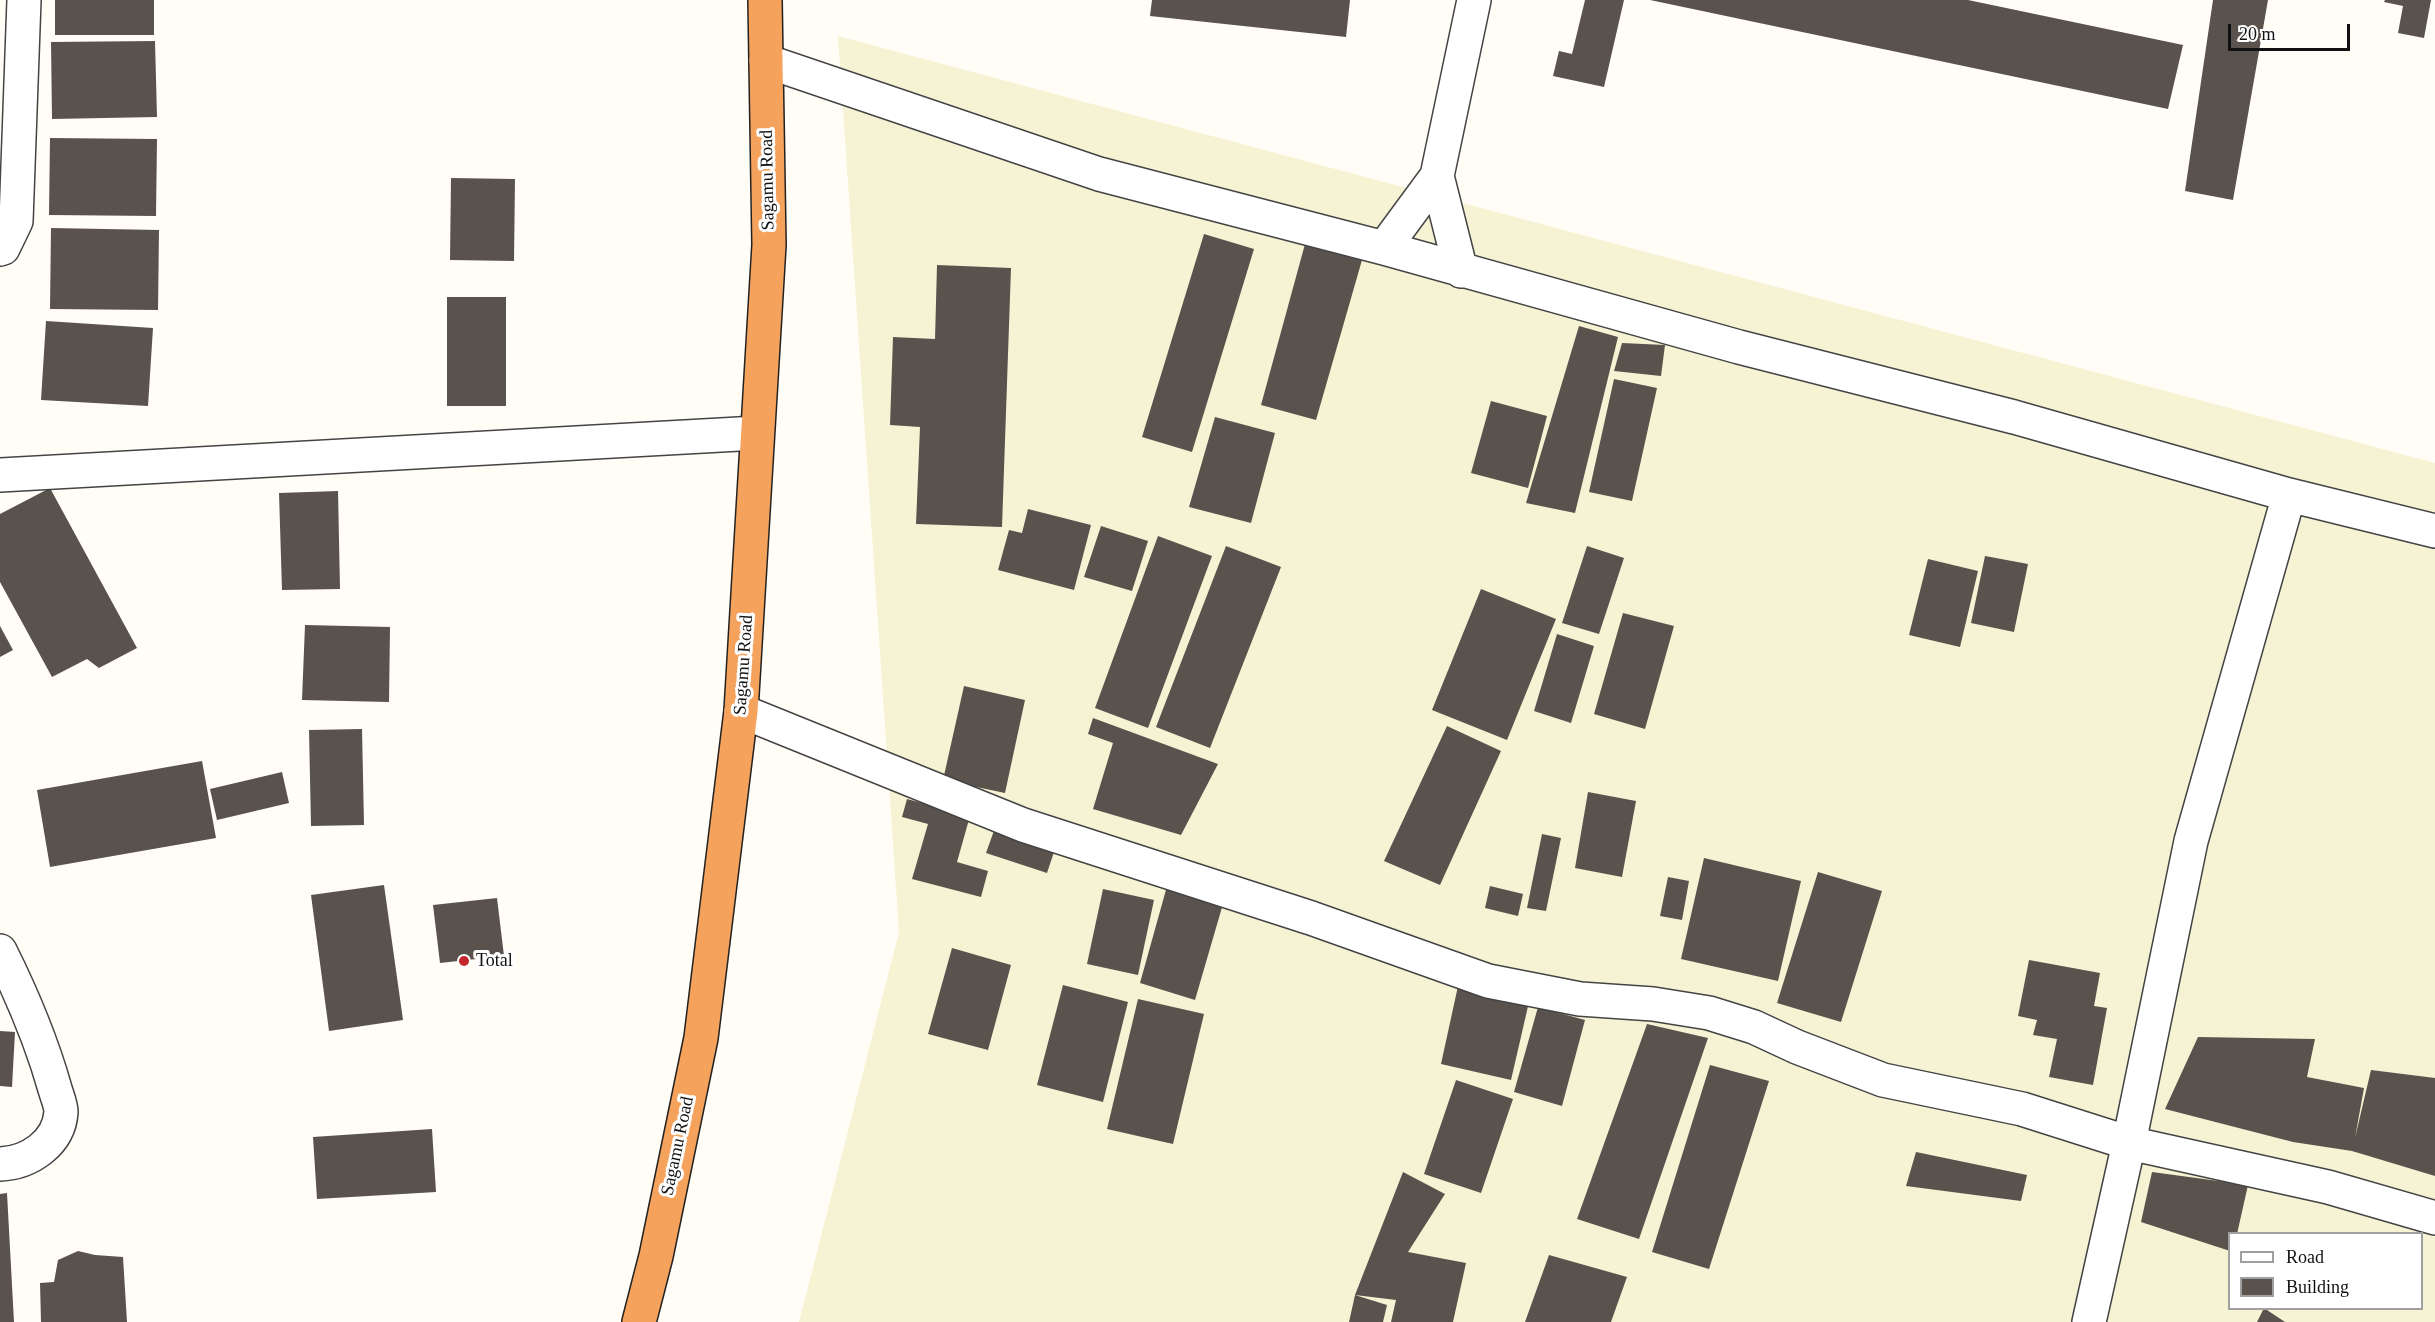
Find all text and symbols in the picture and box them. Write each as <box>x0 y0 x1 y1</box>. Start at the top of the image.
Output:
scale bar <box>2231 12 2352 50</box>
text: 20 m <box>2239 24 2276 44</box>
street label: Sagamu Road <box>756 130 780 230</box>
street label: Sagamu Road <box>730 614 758 716</box>
place label: Total <box>476 950 513 972</box>
marker: Total <box>457 954 471 968</box>
street label: Sagamu Road <box>657 1095 699 1197</box>
legend <box>2228 1232 2423 1310</box>
text: Road <box>2286 1247 2324 1267</box>
text: Building <box>2286 1277 2349 1297</box>

